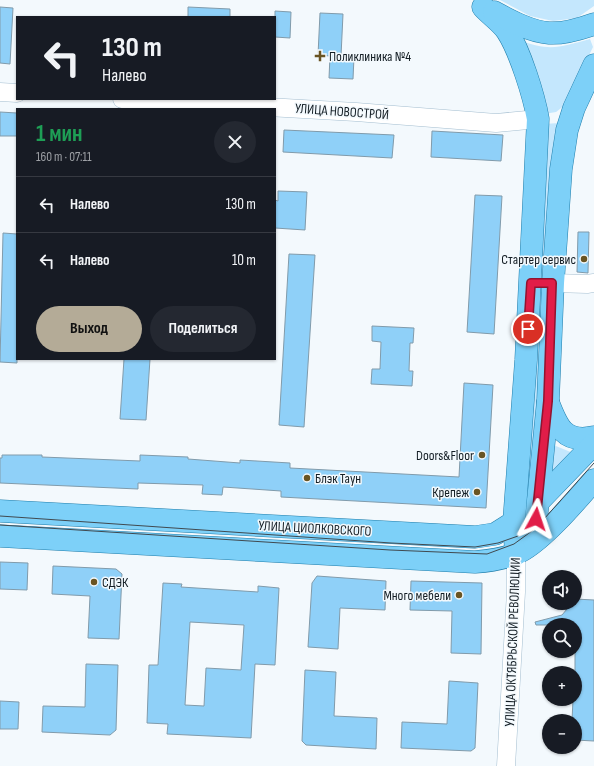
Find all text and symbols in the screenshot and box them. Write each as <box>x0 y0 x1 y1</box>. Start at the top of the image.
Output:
text: 130 m <box>102 31 162 64</box>
icon: left <box>36 32 88 84</box>
place label: Поликлиника №4 <box>329 48 411 65</box>
marker: Поликлиника №4 <box>314 50 326 62</box>
text: Налево <box>102 65 147 86</box>
street label: УЛИЦА НОВОСТРОЙ <box>294 100 390 123</box>
text: 1 мин <box>36 119 83 148</box>
button: close <box>214 121 256 163</box>
text: 160 m · 07:11 <box>36 149 92 165</box>
icon: left <box>36 194 58 216</box>
text: Налево <box>70 195 110 214</box>
text: 130 m <box>226 195 256 214</box>
icon: left <box>36 250 58 272</box>
text: Налево <box>70 251 110 270</box>
text: 10 m <box>232 251 256 270</box>
place label: Стартер сервис <box>501 251 576 268</box>
marker: Стартер сервис <box>579 254 589 264</box>
button: Выход <box>36 306 142 352</box>
button: Поделиться <box>150 306 256 352</box>
pin <box>511 312 545 346</box>
icon: arrive <box>517 318 539 340</box>
place label: Doors&Floor <box>416 447 474 464</box>
marker: Doors&Floor <box>477 450 487 460</box>
place label: Блэк Таун <box>315 470 361 487</box>
marker: Блэк Таун <box>302 473 312 483</box>
place label: Крепеж <box>432 484 469 501</box>
marker: Крепеж <box>472 487 482 497</box>
position arrow <box>515 498 557 540</box>
street label: УЛИЦА ЦИОЛКОВСКОГО <box>258 517 372 540</box>
street label: УЛИЦА ОКТЯБРЬСКОЙ РЕВОЛЮЦИИ <box>501 557 524 727</box>
map controls <box>542 570 582 754</box>
button: sound <box>542 570 582 610</box>
place label: СДЭК <box>102 574 129 591</box>
marker: СДЭК <box>89 577 99 587</box>
place label: Много мебели <box>383 587 451 604</box>
marker: Много мебели <box>454 590 464 600</box>
button: search <box>542 618 582 658</box>
button: + <box>542 666 582 706</box>
button: − <box>542 714 582 754</box>

